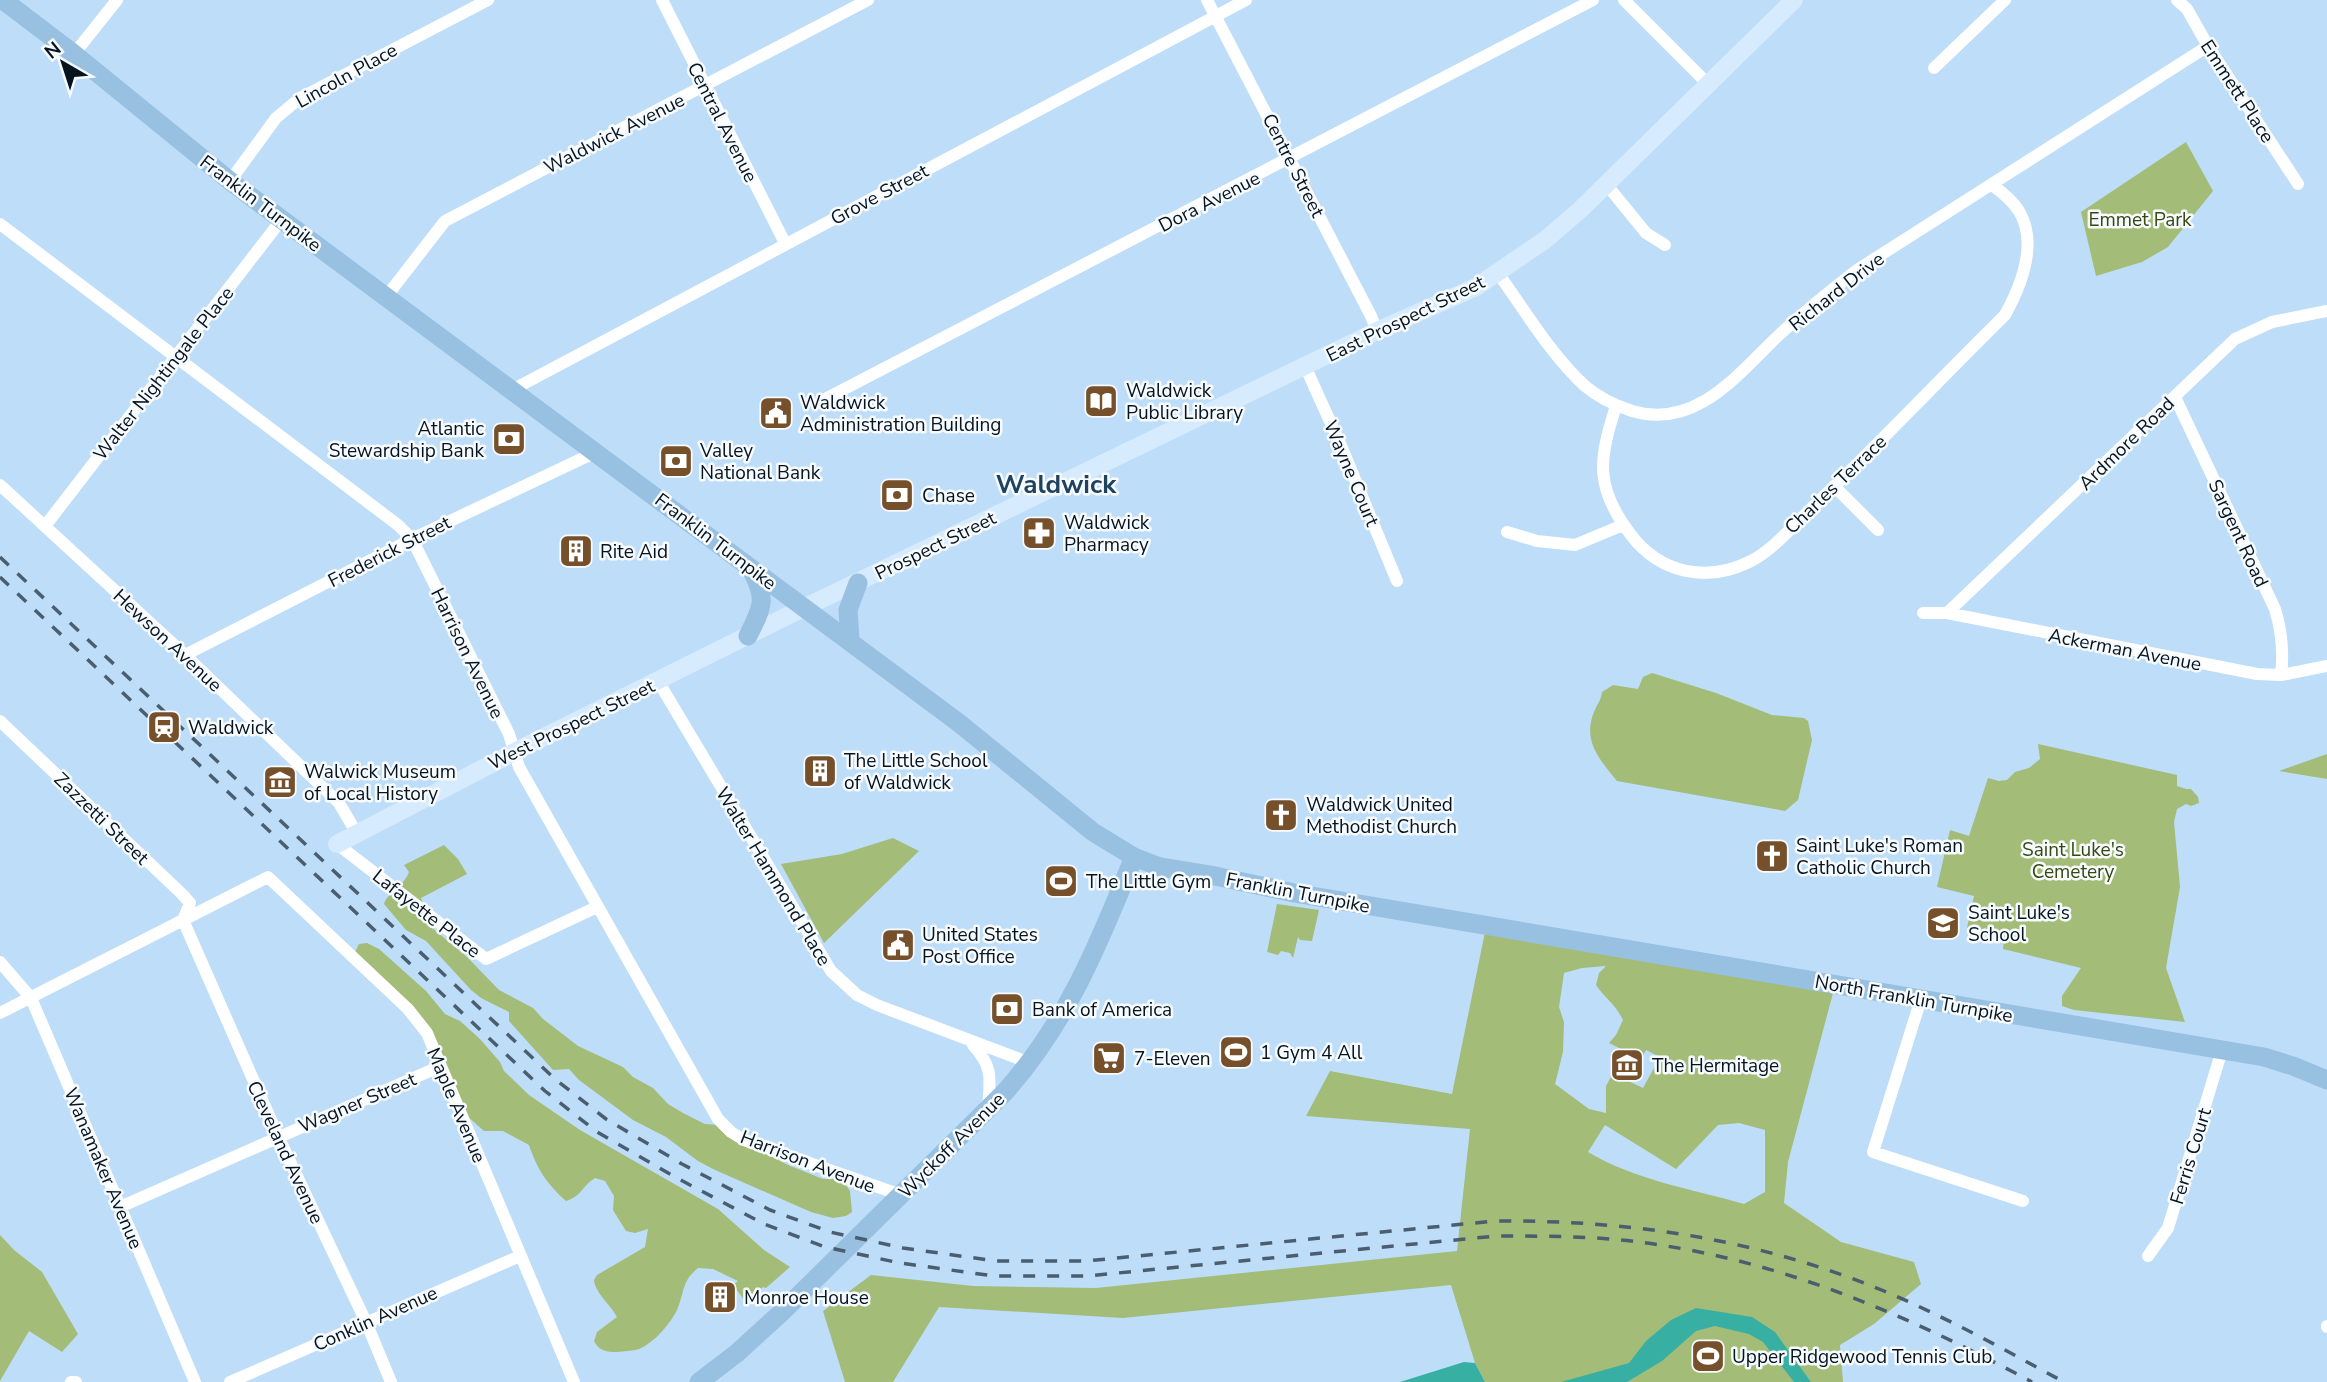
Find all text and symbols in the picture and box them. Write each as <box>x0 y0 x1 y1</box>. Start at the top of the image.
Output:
north arrow <box>28 28 98 98</box>
street label: Emmett Place <box>2194 35 2280 148</box>
text: N <box>39 36 67 65</box>
street label: Lincoln Place <box>291 37 402 115</box>
street label: Central Avenue <box>681 58 764 187</box>
street label: Waldwick Avenue <box>540 87 689 181</box>
street label: Centre Street <box>1256 109 1331 222</box>
street label: Franklin Turnpike <box>194 149 327 258</box>
street label: Grove Street <box>826 158 933 232</box>
street label: Dora Avenue <box>1154 165 1265 239</box>
park label: Emmet Park <box>2088 207 2192 233</box>
street label: Richard Drive <box>1784 246 1890 337</box>
street label: East Prospect Street <box>1322 269 1489 369</box>
street label: Walter Nightingale Place <box>88 281 240 466</box>
place label: Waldwick Public Library <box>1126 378 1243 426</box>
library icon: Waldwick Public Library <box>1082 382 1120 420</box>
place label: Waldwick Administration Building <box>800 390 1001 438</box>
street label: Ardmore Road <box>2073 391 2180 496</box>
public building icon: Waldwick Administration Building <box>757 394 795 432</box>
place label: Atlantic Stewardship Bank <box>329 416 484 464</box>
street label: Wayne Court <box>1317 416 1385 531</box>
bank icon: Atlantic Stewardship Bank <box>490 420 528 458</box>
street label: Charles Terrace <box>1779 429 1892 540</box>
place label: Valley National Bank <box>699 438 821 486</box>
bank icon: Valley National Bank <box>657 442 695 480</box>
district label: Waldwick <box>996 467 1117 502</box>
street label: Sargent Road <box>2202 475 2274 592</box>
bank icon: Chase <box>878 476 916 514</box>
place label: Chase <box>922 483 975 509</box>
street label: Franklin Turnpike <box>649 487 782 596</box>
street label: Prospect Street <box>871 505 1001 586</box>
street label: Frederick Street <box>324 510 456 594</box>
place label: Waldwick Pharmacy <box>1064 510 1150 558</box>
pharmacy icon: Waldwick Pharmacy <box>1020 514 1058 552</box>
building icon: Rite Aid <box>557 532 595 570</box>
place label: Rite Aid <box>600 539 668 565</box>
street label: Hewson Avenue <box>107 583 227 698</box>
street label: Harrison Avenue <box>424 584 510 723</box>
street label: Ackerman Avenue <box>2046 622 2204 678</box>
street label: West Prospect Street <box>484 673 659 776</box>
station icon: Waldwick <box>145 708 183 746</box>
place label: Waldwick <box>188 715 274 741</box>
place label: The Little School of Waldwick <box>844 748 988 796</box>
building icon: The Little School of Waldwick <box>801 752 839 790</box>
place label: Walwick Museum of Local History <box>304 759 456 807</box>
museum icon: Walwick Museum of Local History <box>261 763 299 801</box>
street label: Zazzetti Street <box>48 767 155 871</box>
street label: Walter Hammond Place <box>709 782 837 971</box>
place label: Waldwick United Methodist Church <box>1306 792 1457 840</box>
church icon: Waldwick United Methodist Church <box>1262 796 1300 834</box>
place label: Saint Luke's Roman Catholic Church <box>1796 833 1963 881</box>
church icon: Saint Luke's Roman Catholic Church <box>1753 837 1791 875</box>
park label: Saint Luke's Cemetery <box>2022 837 2124 885</box>
sports icon: The Little Gym <box>1042 862 1080 900</box>
street label: Lafayette Place <box>367 863 486 964</box>
street label: Franklin Turnpike <box>1224 866 1372 920</box>
place label: The Little Gym <box>1086 869 1211 895</box>
place label: Saint Luke's School <box>1968 900 2070 948</box>
school or university icon: Saint Luke's School <box>1924 904 1962 942</box>
place label: United States Post Office <box>922 922 1038 970</box>
public building icon: United States Post Office <box>879 926 917 964</box>
street label: North Franklin Turnpike <box>1813 969 2015 1029</box>
bank icon: Bank of America <box>988 990 1026 1028</box>
place label: Bank of America <box>1032 997 1172 1023</box>
sports icon: 1 Gym 4 All <box>1217 1033 1255 1071</box>
supermarket icon: 7-Eleven <box>1090 1039 1128 1077</box>
place label: 1 Gym 4 All <box>1260 1040 1363 1066</box>
street label: Maple Avenue <box>420 1044 492 1167</box>
place label: 7-Eleven <box>1134 1046 1211 1072</box>
museum icon: The Hermitage <box>1608 1046 1646 1084</box>
place label: The Hermitage <box>1652 1053 1779 1079</box>
street label: Wagner Street <box>295 1066 421 1139</box>
street label: Cleveland Avenue <box>241 1077 330 1228</box>
street label: Wanamaker Avenue <box>57 1084 149 1253</box>
street label: Wyckoff Avenue <box>893 1087 1011 1205</box>
street label: Ferris Court <box>2164 1105 2218 1208</box>
street label: Harrison Avenue <box>736 1124 879 1200</box>
building icon: Monroe House <box>701 1278 739 1316</box>
street label: Conklin Avenue <box>309 1280 442 1358</box>
place label: Monroe House <box>744 1285 869 1311</box>
sports icon: Upper Ridgewood Tennis Club <box>1689 1337 1727 1375</box>
place label: Upper Ridgewood Tennis Club <box>1732 1344 1992 1370</box>

